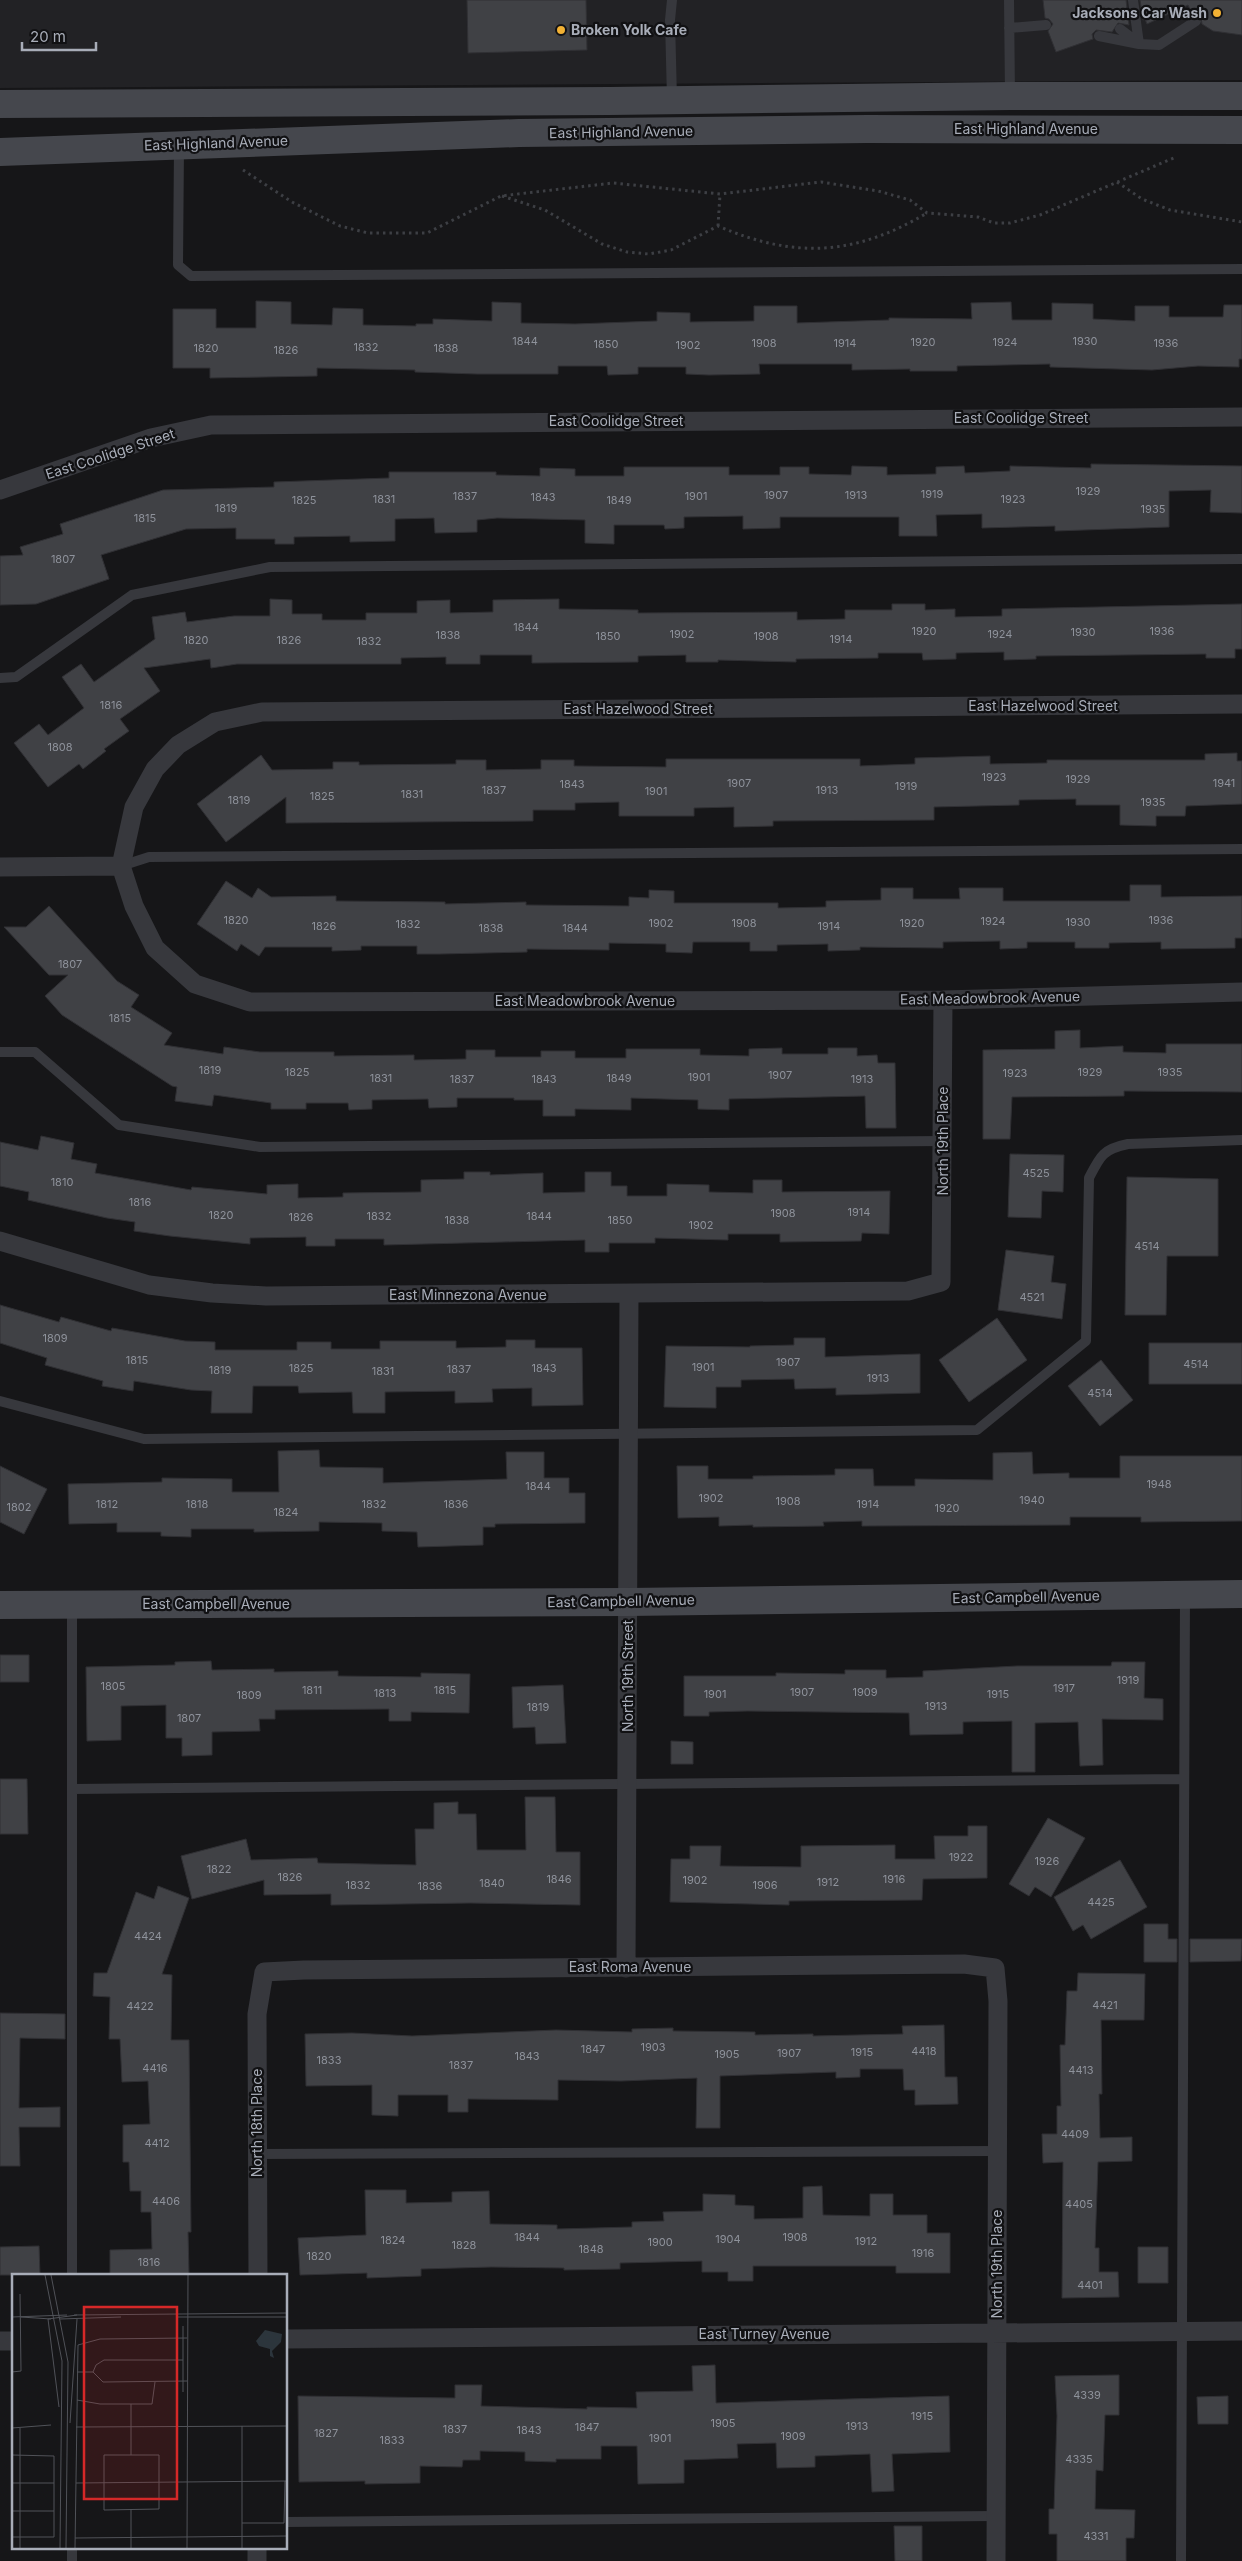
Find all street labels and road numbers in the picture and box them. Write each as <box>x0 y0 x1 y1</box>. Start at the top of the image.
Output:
street label: East Highland Avenue <box>954 120 1098 137</box>
street label: East Highland Avenue <box>549 122 693 141</box>
street label: East Highland Avenue <box>144 131 288 154</box>
street label: East Coolidge Street <box>954 409 1089 426</box>
street label: East Coolidge Street <box>549 412 684 429</box>
street label: East Coolidge Street <box>43 424 177 482</box>
street label: East Hazelwood Street <box>968 697 1118 714</box>
street label: East Hazelwood Street <box>563 700 713 717</box>
street label: East Meadowbrook Avenue <box>900 987 1080 1008</box>
street label: East Meadowbrook Avenue <box>495 992 675 1009</box>
street label: North 19th Place <box>934 1087 951 1195</box>
street label: East Minnezona Avenue <box>389 1286 547 1303</box>
street label: East Campbell Avenue <box>952 1587 1100 1606</box>
street label: East Campbell Avenue <box>547 1591 695 1610</box>
street label: East Campbell Avenue <box>142 1595 290 1612</box>
street label: North 19th Street <box>619 1620 636 1732</box>
street label: East Roma Avenue <box>569 1958 691 1975</box>
street label: North 18th Place <box>248 2069 265 2177</box>
street label: North 19th Place <box>988 2210 1005 2318</box>
street label: East Turney Avenue <box>698 2325 830 2342</box>

